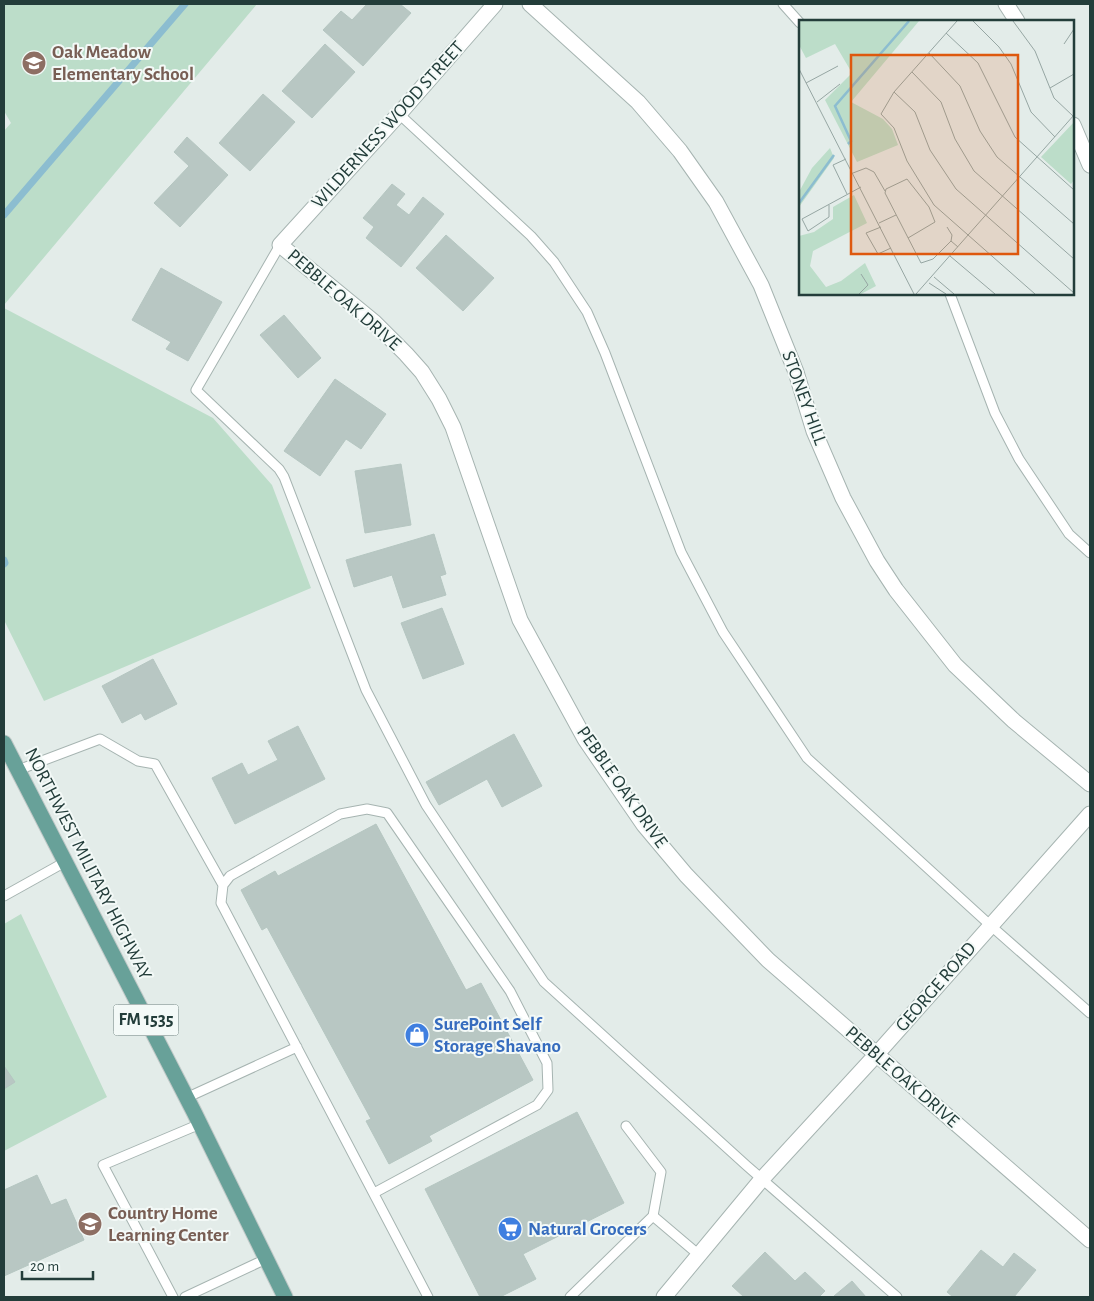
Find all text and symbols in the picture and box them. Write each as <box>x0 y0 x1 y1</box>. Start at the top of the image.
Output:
inset map <box>799 20 1074 295</box>
street label: WILDERNESS WOOD STREET <box>308 38 468 212</box>
place label: Oak Meadow Elementary School <box>52 43 194 84</box>
school or university icon: Oak Meadow Elementary School <box>21 50 47 76</box>
street label: PEBBLE OAK DRIVE <box>284 246 404 354</box>
street label: STONEY HILL <box>778 348 830 448</box>
street label: PEBBLE OAK DRIVE <box>573 723 671 851</box>
street label: NORTHWEST MILITARY HIGHWAY <box>21 745 155 983</box>
street label: GEORGE ROAD <box>892 939 980 1035</box>
road number: FM 1535 <box>114 1004 178 1036</box>
place label: SurePoint Self Storage Shavano <box>434 1015 561 1056</box>
shop icon: SurePoint Self Storage Shavano <box>404 1022 430 1048</box>
street label: PEBBLE OAK DRIVE <box>842 1023 962 1131</box>
place label: Country Home Learning Center <box>108 1204 229 1245</box>
school or university icon: Country Home Learning Center <box>77 1211 103 1237</box>
supermarket icon: Natural Grocers <box>497 1216 523 1242</box>
place label: Natural Grocers <box>528 1220 647 1239</box>
scale bar <box>22 1248 94 1280</box>
text: 20 m <box>30 1259 59 1274</box>

